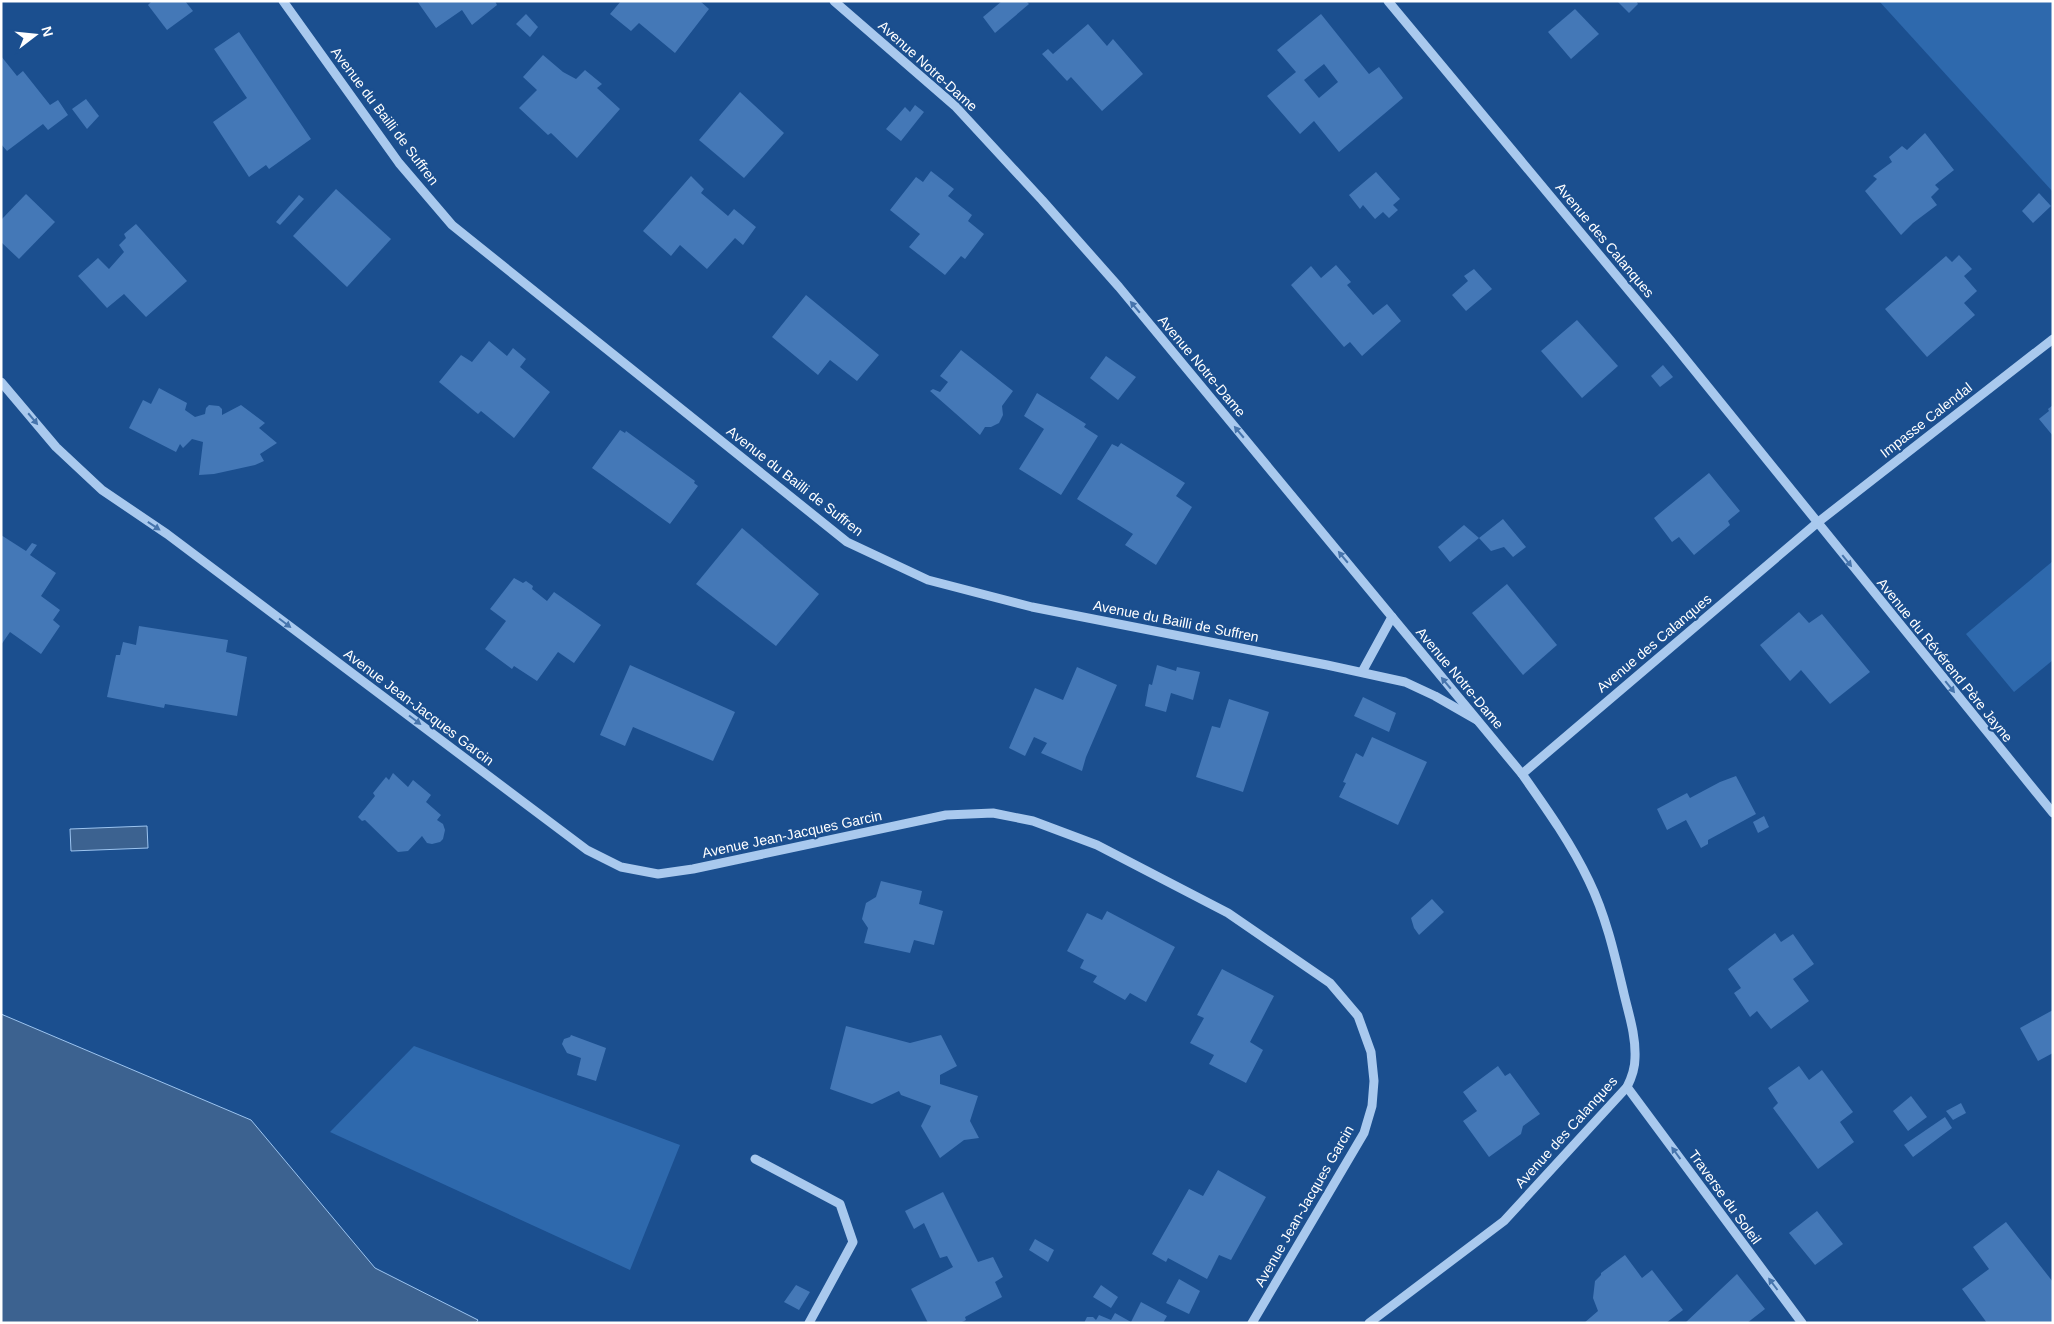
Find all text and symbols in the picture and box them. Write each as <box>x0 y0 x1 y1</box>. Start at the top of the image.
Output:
north arrow <box>10 10 60 60</box>
street label: Avenue Notre-Dame <box>875 17 981 115</box>
text: N <box>38 24 57 38</box>
street label: Avenue du Bailli de Suffren <box>328 44 442 188</box>
street label: Avenue des Calanques <box>1552 179 1658 301</box>
one-way arrow <box>1130 301 1141 313</box>
street label: Avenue Notre-Dame <box>1155 312 1249 420</box>
street label: Impasse Calendal <box>1877 379 1975 461</box>
one-way arrow <box>27 413 38 426</box>
street label: Avenue du Bailli de Suffren <box>724 423 866 539</box>
one-way arrow <box>1233 426 1244 439</box>
one-way arrow <box>148 521 161 531</box>
one-way arrow <box>1337 551 1348 564</box>
one-way arrow <box>1842 554 1853 567</box>
street label: Avenue du Révérend Père Jayne <box>1874 575 2016 745</box>
street label: Avenue des Calanques <box>1593 590 1715 696</box>
street label: Avenue du Bailli de Suffren <box>1092 597 1260 645</box>
one-way arrow <box>278 617 291 628</box>
street label: Avenue Notre-Dame <box>1413 624 1507 732</box>
street label: Avenue Jean-Jacques Garcin <box>341 645 497 769</box>
one-way arrow <box>1441 676 1452 689</box>
one-way arrow <box>1944 680 1955 693</box>
one-way arrow <box>408 715 422 725</box>
street label: Avenue Jean-Jacques Garcin <box>701 807 883 861</box>
street label: Avenue des Calanques <box>1512 1073 1620 1191</box>
street label: Avenue Jean-Jacques Garcin <box>1251 1123 1357 1289</box>
one-way arrow <box>1671 1146 1681 1160</box>
street label: Traverse du Soleil <box>1686 1147 1764 1247</box>
one-way arrow <box>1767 1278 1778 1291</box>

